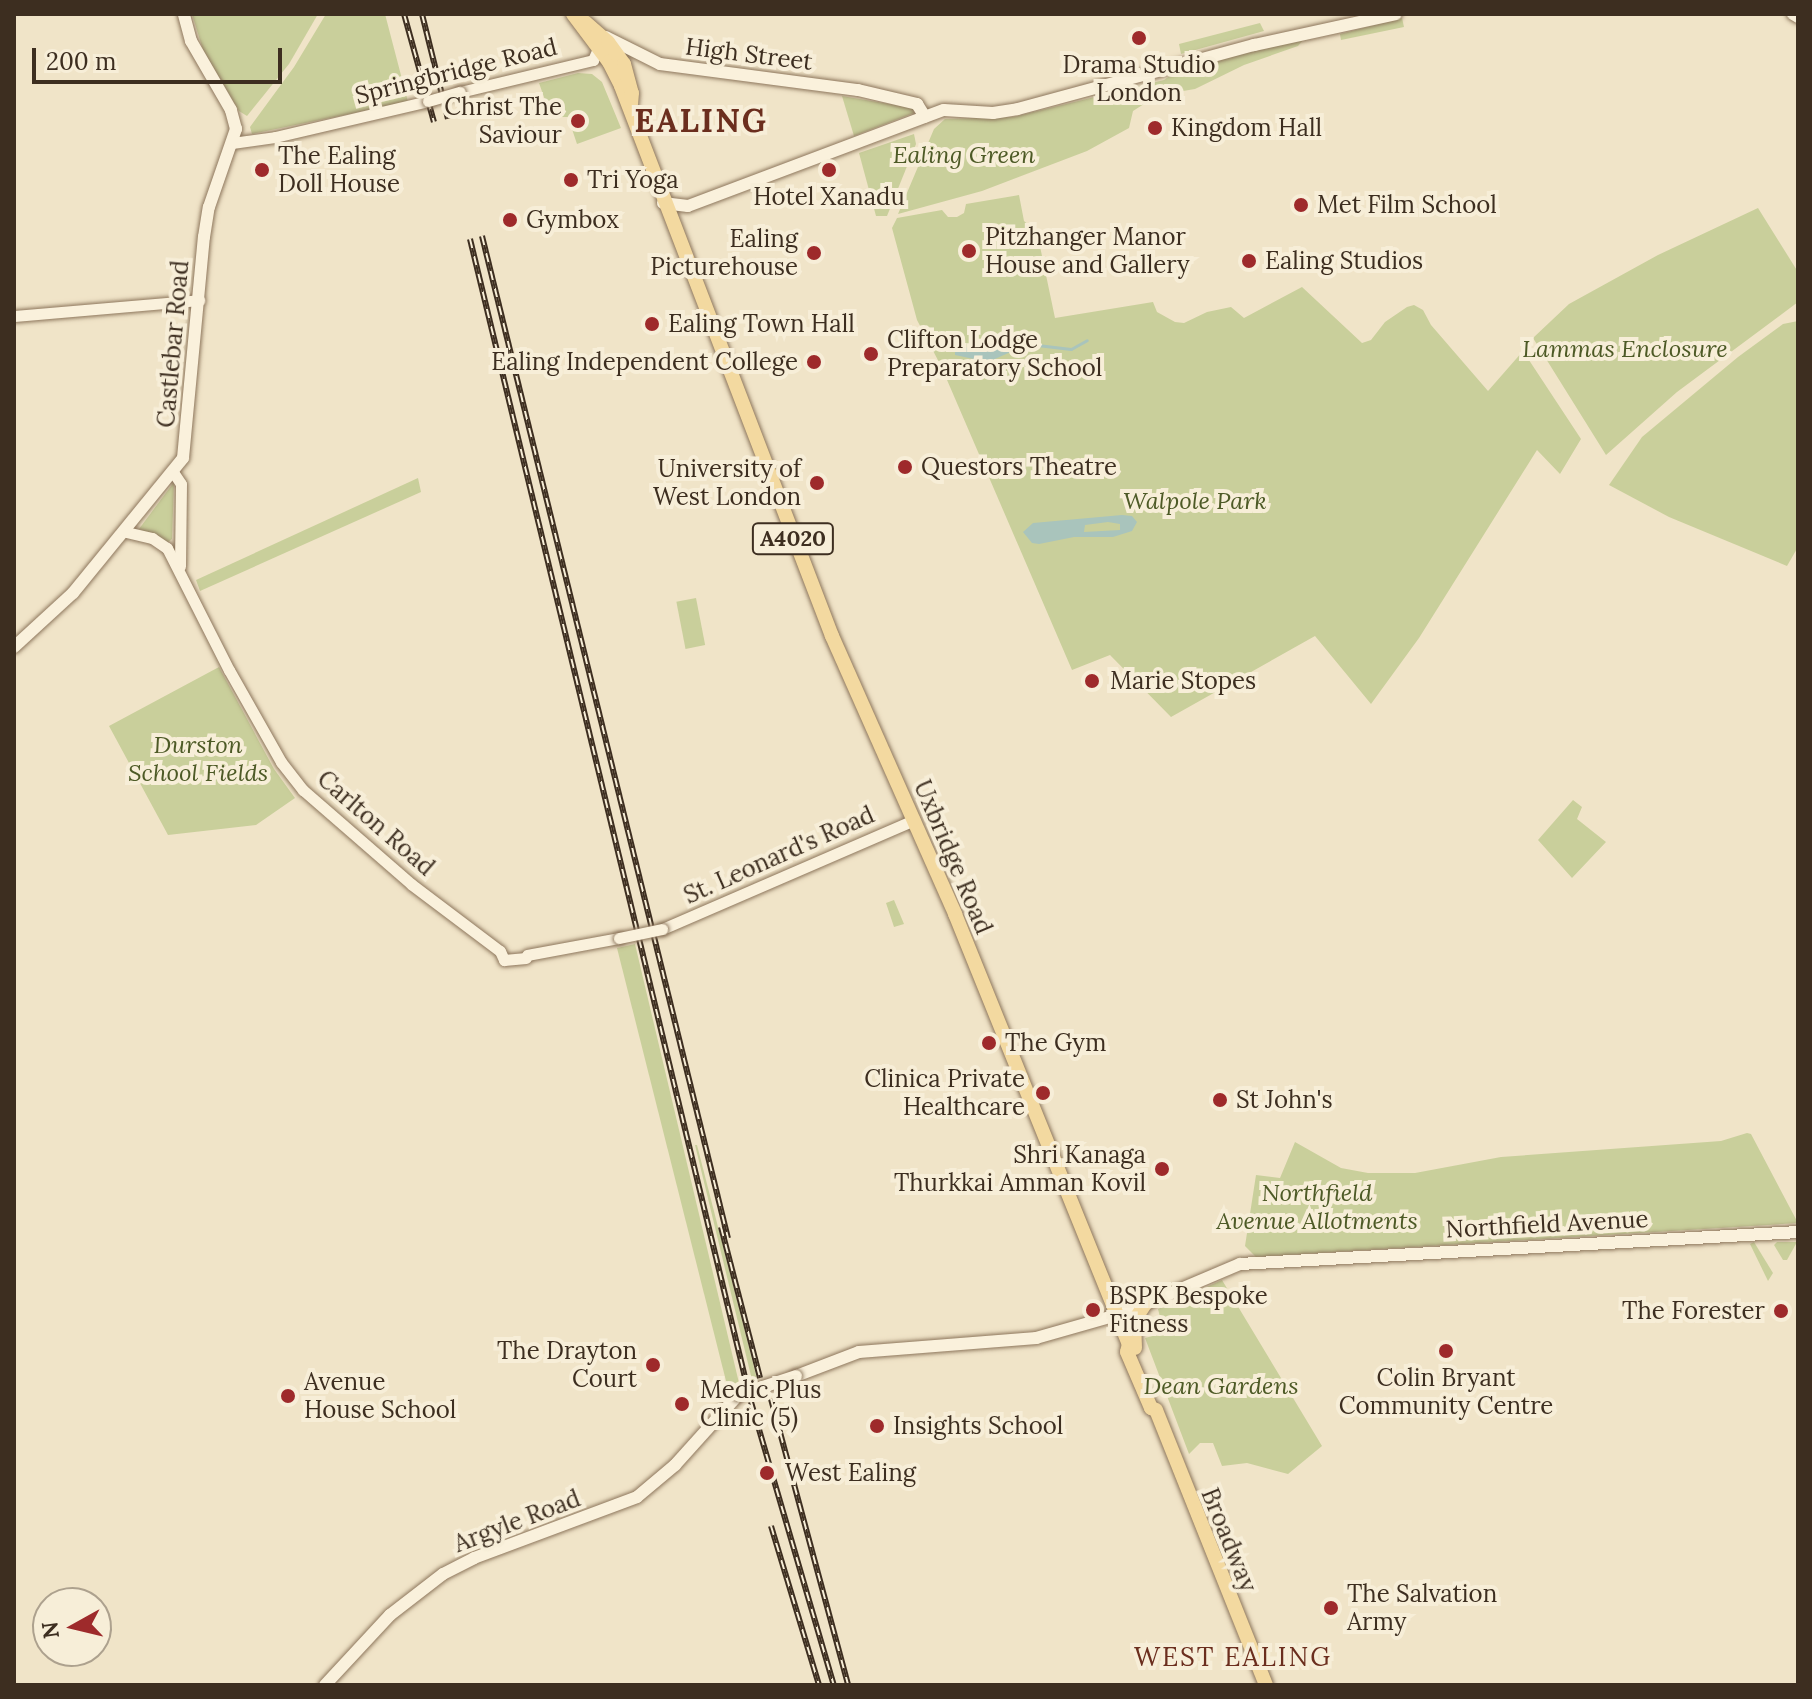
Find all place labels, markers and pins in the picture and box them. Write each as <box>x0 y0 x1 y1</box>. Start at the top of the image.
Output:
marker: Drama Studio London <box>1130 29 1148 47</box>
place label: Drama Studio London <box>1063 51 1215 107</box>
place label: Christ The Saviour <box>444 93 562 149</box>
marker: Christ The Saviour <box>569 112 587 130</box>
place label: Kingdom Hall <box>1171 114 1322 142</box>
marker: Kingdom Hall <box>1146 119 1164 137</box>
place label: The Ealing Doll House <box>278 142 400 198</box>
marker: The Ealing Doll House <box>253 161 271 179</box>
marker: Hotel Xanadu <box>820 161 838 179</box>
place label: Tri Yoga <box>587 166 679 194</box>
marker: Tri Yoga <box>562 171 580 189</box>
place label: Hotel Xanadu <box>753 183 905 211</box>
place label: Met Film School <box>1317 191 1497 219</box>
marker: Met Film School <box>1292 196 1310 214</box>
place label: Gymbox <box>526 206 619 234</box>
marker: Gymbox <box>501 211 519 229</box>
place label: Pitzhanger Manor House and Gallery <box>985 223 1190 279</box>
place label: Ealing Picturehouse <box>650 225 798 281</box>
marker: Pitzhanger Manor House and Gallery <box>960 242 978 260</box>
marker: Ealing Picturehouse <box>805 244 823 262</box>
place label: Ealing Studios <box>1265 247 1423 275</box>
marker: Ealing Studios <box>1240 252 1258 270</box>
place label: Ealing Town Hall <box>668 310 855 338</box>
marker: Ealing Town Hall <box>643 315 661 333</box>
place label: Clifton Lodge Preparatory School <box>887 326 1102 382</box>
marker: Clifton Lodge Preparatory School <box>862 345 880 363</box>
place label: Ealing Independent College <box>491 348 798 376</box>
marker: Ealing Independent College <box>805 353 823 371</box>
place label: Questors Theatre <box>921 453 1117 481</box>
place label: University of West London <box>653 455 801 511</box>
marker: Questors Theatre <box>896 458 914 476</box>
marker: University of West London <box>808 474 826 492</box>
place label: Marie Stopes <box>1110 667 1256 695</box>
marker: Marie Stopes <box>1081 670 1103 692</box>
place label: The Gym <box>1005 1029 1106 1057</box>
marker: The Gym <box>980 1034 998 1052</box>
place label: Clinica Private Healthcare <box>864 1065 1025 1121</box>
marker: Clinica Private Healthcare <box>1032 1082 1054 1104</box>
place label: St John's <box>1236 1086 1333 1114</box>
marker: St John's <box>1211 1091 1229 1109</box>
place label: Shri Kanaga Thurkkai Amman Kovil <box>894 1141 1146 1197</box>
marker: Shri Kanaga Thurkkai Amman Kovil <box>1153 1160 1171 1178</box>
place label: BSPK Bespoke Fitness <box>1109 1282 1268 1338</box>
place label: The Forester <box>1622 1297 1765 1325</box>
marker: BSPK Bespoke Fitness <box>1084 1301 1102 1319</box>
marker: The Forester <box>1772 1302 1790 1320</box>
place label: The Drayton Court <box>497 1337 637 1393</box>
marker: Colin Bryant Community Centre <box>1437 1342 1455 1360</box>
marker: The Drayton Court <box>644 1356 662 1374</box>
place label: Colin Bryant Community Centre <box>1339 1364 1553 1420</box>
place label: Avenue House School <box>304 1368 456 1424</box>
place label: Medic Plus Clinic (5) <box>700 1376 821 1432</box>
marker: Avenue House School <box>279 1387 297 1405</box>
marker: Medic Plus Clinic (5) <box>671 1393 693 1415</box>
place label: Insights School <box>893 1412 1063 1440</box>
marker: Insights School <box>868 1417 886 1435</box>
place label: West Ealing <box>785 1459 916 1487</box>
marker: West Ealing <box>756 1462 778 1484</box>
place label: The Salvation Army <box>1347 1580 1497 1636</box>
marker: The Salvation Army <box>1322 1599 1340 1617</box>

